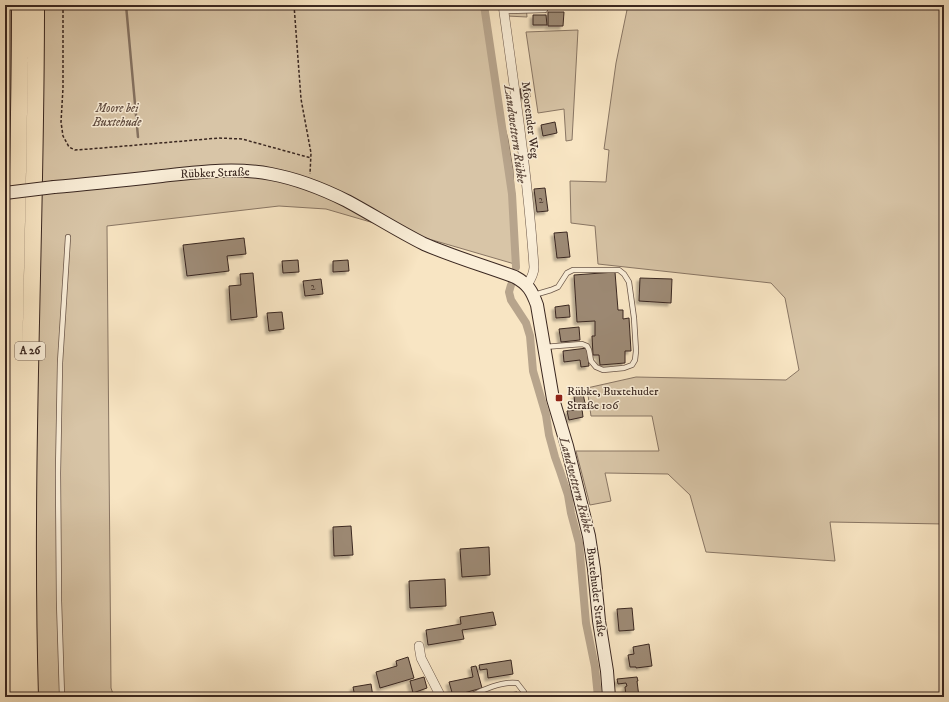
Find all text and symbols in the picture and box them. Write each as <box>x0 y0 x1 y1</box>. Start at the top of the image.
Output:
street label: Moorender Weg <box>518 81 542 159</box>
water label: Landwettern Rübke <box>500 83 530 185</box>
park label: Moore bei Buxtehude <box>92 101 142 130</box>
street label: Rübker Straße <box>180 164 250 182</box>
house number: 2 <box>539 194 544 206</box>
house number: 2 <box>311 281 316 293</box>
road number: A 26 <box>15 342 45 360</box>
place label: Rübke, Buxtehuder Straße 106 <box>567 384 659 413</box>
marker: Rübke, Buxtehuder Straße 106 <box>554 393 564 403</box>
water label: Landwettern Rübke <box>555 434 597 535</box>
street label: Buxtehuder Straße <box>583 546 609 638</box>

